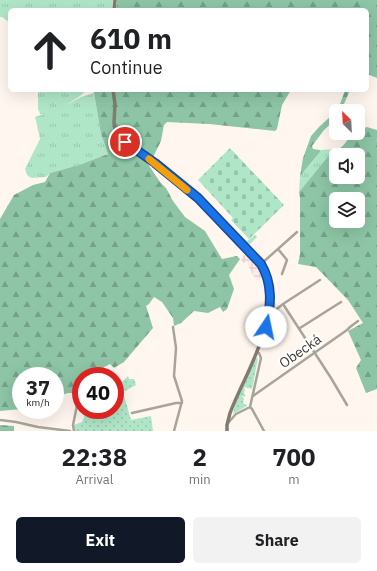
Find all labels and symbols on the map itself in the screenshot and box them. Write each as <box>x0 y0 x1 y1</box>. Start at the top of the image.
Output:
north arrow <box>329 104 365 140</box>
pin <box>108 125 142 159</box>
position arrow <box>245 306 287 348</box>
street label: Obecká <box>275 330 325 372</box>
speed limit sign: 40 <box>72 367 124 419</box>

